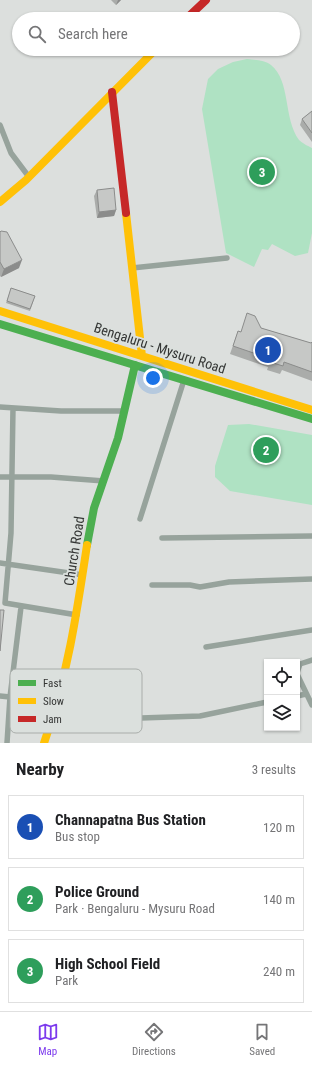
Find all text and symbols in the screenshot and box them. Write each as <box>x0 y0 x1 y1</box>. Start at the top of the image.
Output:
search box <box>12 12 300 56</box>
icon: search <box>26 23 48 45</box>
text: Search here <box>58 25 128 43</box>
pin: 3 <box>249 157 275 187</box>
street label: Bengaluru - Mysuru Road <box>92 319 228 377</box>
pin: 1 <box>255 335 281 365</box>
your location <box>143 368 163 388</box>
pin: 2 <box>253 435 279 465</box>
street label: Church Road <box>61 515 87 587</box>
map controls <box>264 659 300 731</box>
button: locate <box>264 659 300 695</box>
legend <box>10 669 142 733</box>
text: Fast <box>43 677 62 690</box>
text: Slow <box>43 695 64 708</box>
button: layers <box>264 695 300 731</box>
text: Jam <box>43 713 62 726</box>
text: Nearby <box>16 759 64 779</box>
text: 3 results <box>252 762 296 777</box>
text: Channapatna Bus Station <box>55 811 206 829</box>
text: 1 <box>27 820 33 835</box>
text: 120 m <box>263 820 295 835</box>
text: Bus stop <box>55 829 100 844</box>
text: Police Ground <box>55 883 139 901</box>
text: 2 <box>27 892 33 907</box>
text: 140 m <box>263 892 295 907</box>
text: Park · Bengaluru - Mysuru Road <box>55 901 215 916</box>
text: High School Field <box>55 955 160 973</box>
text: 3 <box>27 964 33 979</box>
text: 240 m <box>263 964 295 979</box>
text: Park <box>55 973 78 988</box>
tab: Map <box>37 1021 59 1058</box>
tab: Directions <box>132 1021 176 1058</box>
tab: Saved <box>249 1021 275 1058</box>

